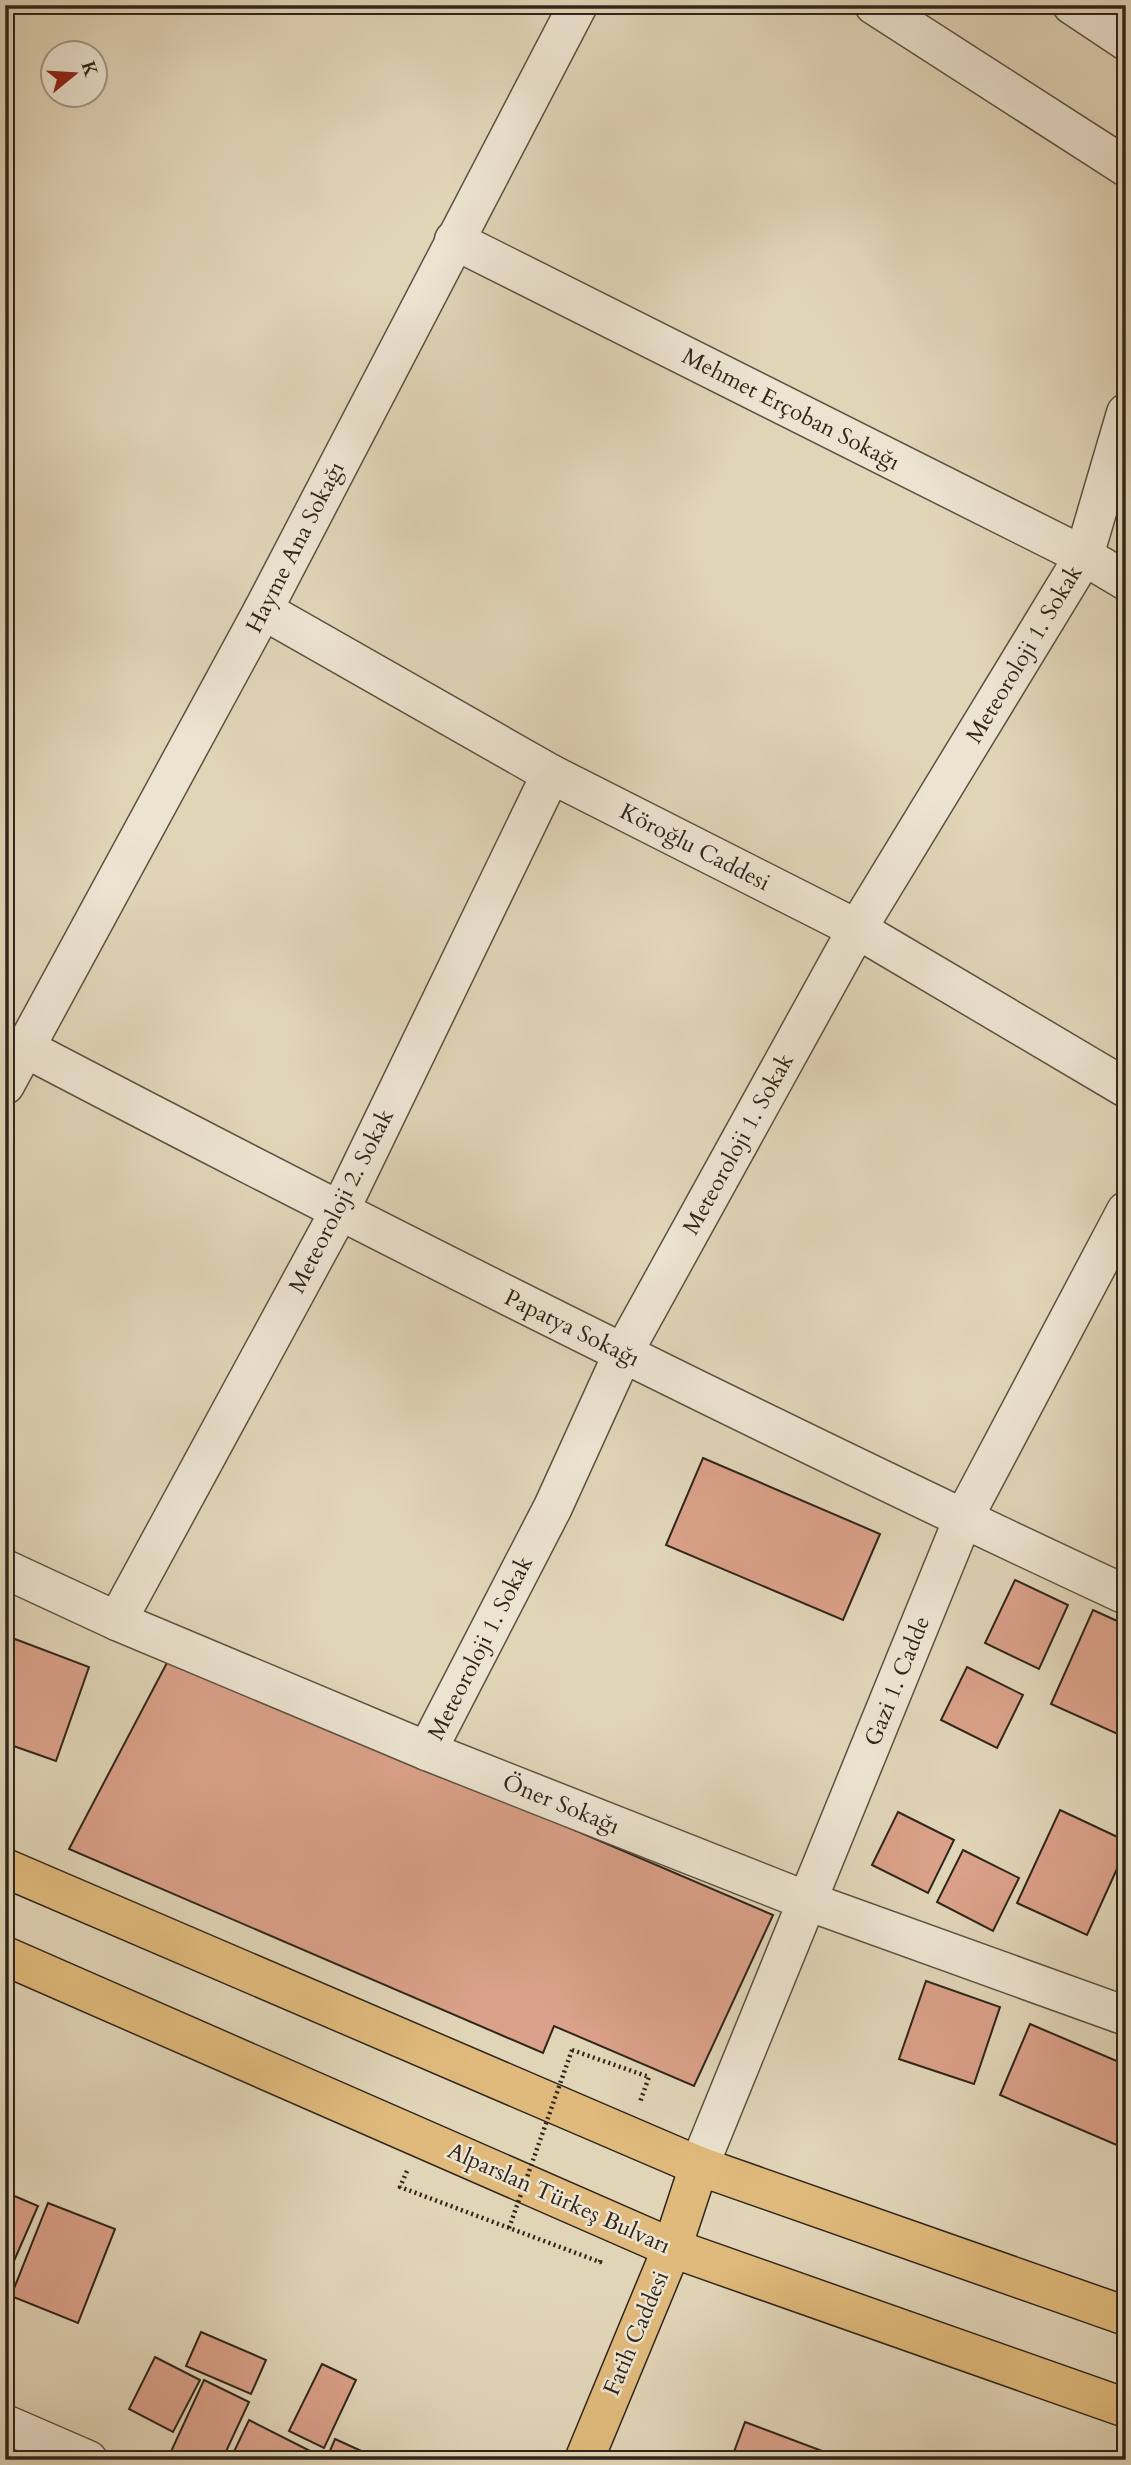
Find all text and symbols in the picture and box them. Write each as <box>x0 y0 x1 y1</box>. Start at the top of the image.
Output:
north arrow <box>38 38 108 108</box>
text: K <box>74 58 104 81</box>
street label: Mehmet Erçoban Sokağı <box>677 341 905 477</box>
street label: Hayme Ana Sokağı <box>238 456 352 638</box>
street label: Meteoroloji 1. Sokak <box>958 559 1090 749</box>
street label: Köroğlu Caddesi <box>615 796 775 898</box>
street label: Meteoroloji 1. Sokak <box>675 1047 801 1240</box>
street label: Meteoroloji 2. Sokak <box>281 1103 401 1298</box>
street label: Papatya Sokağı <box>499 1282 645 1374</box>
street label: Meteoroloji 1. Sokak <box>420 1550 540 1745</box>
street label: Gazi 1. Cadde <box>857 1612 937 1750</box>
street label: Öner Sokağı <box>498 1766 624 1842</box>
street label: Alparslan Türkeş Bulvarı <box>443 2135 675 2261</box>
street label: Fatih Caddesi <box>596 2266 676 2400</box>

